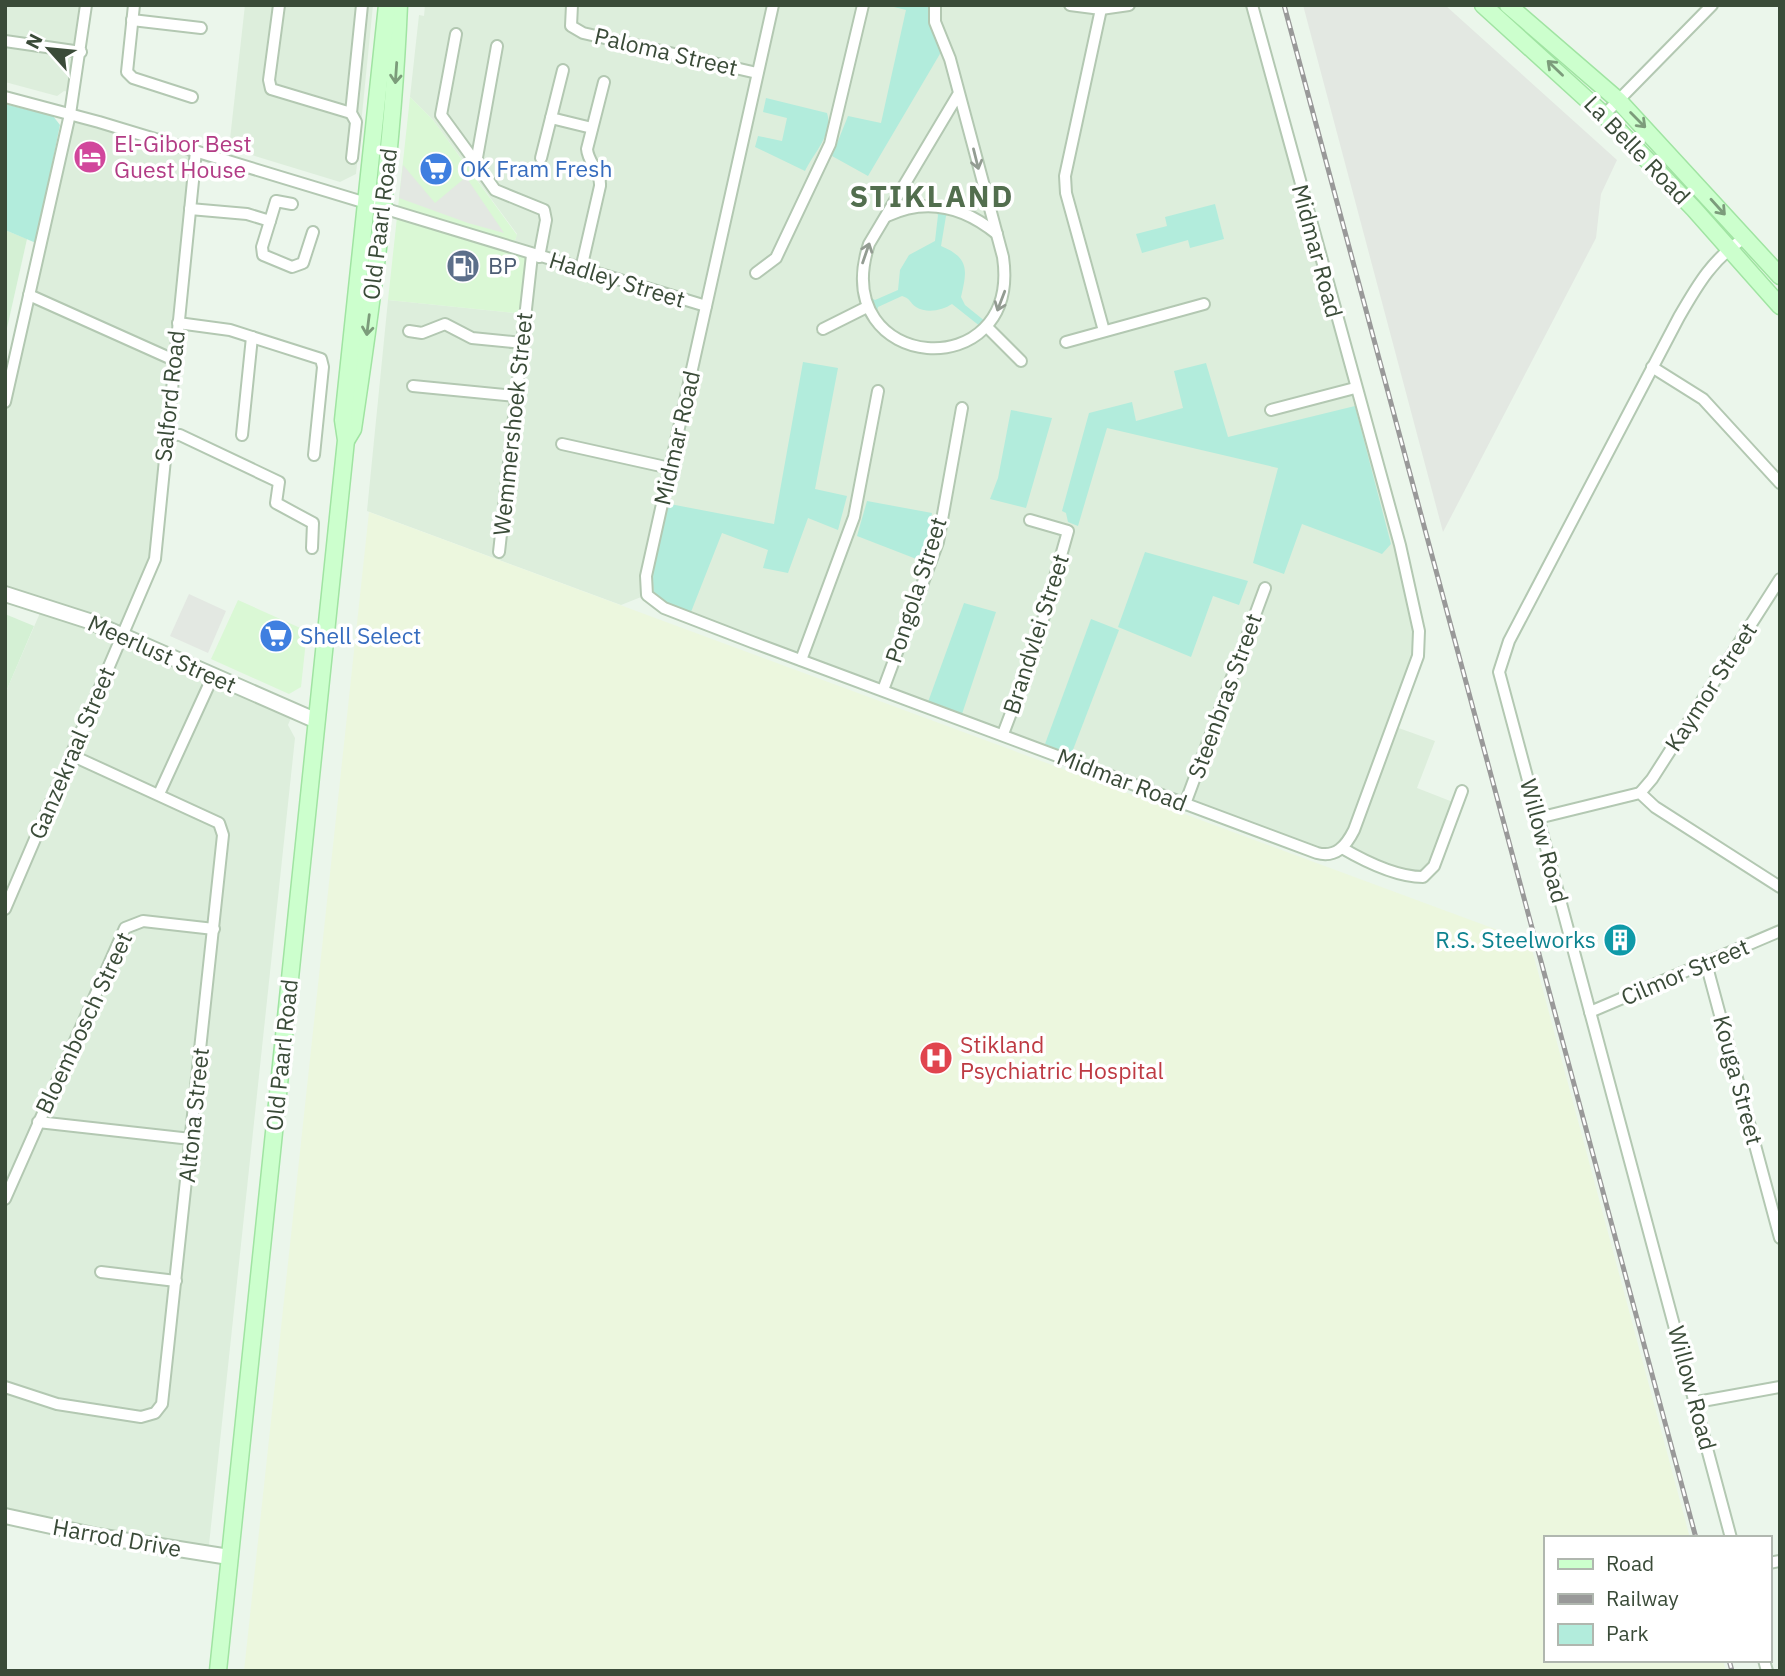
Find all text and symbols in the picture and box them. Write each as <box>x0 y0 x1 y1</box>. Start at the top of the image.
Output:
north arrow <box>14 14 84 84</box>
street label: Paloma Street <box>592 20 741 82</box>
text: N <box>20 30 48 53</box>
one-way arrow <box>1547 60 1564 77</box>
one-way arrow <box>389 62 402 84</box>
street label: La Belle Road <box>1578 88 1697 210</box>
one-way arrow <box>1629 112 1646 129</box>
place label: El-Gibor Best Guest House <box>114 128 252 184</box>
hotel icon: El-Gibor Best Guest House <box>71 138 109 176</box>
street label: Old Paarl Road <box>355 146 403 301</box>
one-way arrow <box>970 148 983 170</box>
supermarket icon: OK Fram Fresh <box>417 150 455 188</box>
place label: OK Fram Fresh <box>460 153 612 183</box>
district label: STIKLAND <box>850 176 1014 215</box>
street label: Midmar Road <box>1286 181 1350 321</box>
one-way arrow <box>1710 198 1726 216</box>
one-way arrow <box>861 243 873 265</box>
street label: Hadley Street <box>546 244 689 314</box>
fuel station icon: BP <box>444 247 482 285</box>
place label: BP <box>488 250 517 280</box>
one-way arrow <box>993 289 1006 311</box>
street label: Wemmershoek Street <box>485 311 539 537</box>
one-way arrow <box>362 313 375 336</box>
street label: Salford Road <box>147 329 191 463</box>
street label: Midmar Road <box>646 368 706 508</box>
street label: Pongola Street <box>877 513 953 666</box>
street label: Brandvlei Street <box>995 550 1075 718</box>
street label: Meerlust Street <box>84 607 241 699</box>
street label: Steenbras Street <box>1180 609 1268 782</box>
street label: Kaymor Street <box>1657 616 1763 757</box>
supermarket icon: Shell Select <box>257 617 295 655</box>
place label: Shell Select <box>300 620 421 650</box>
street label: Ganzekraal Street <box>21 662 121 843</box>
street label: Midmar Road <box>1053 741 1192 818</box>
street label: Willow Road <box>1514 775 1576 906</box>
building icon: R.S. Steelworks <box>1601 921 1639 959</box>
place label: R.S. Steelworks <box>1435 924 1596 954</box>
street label: Bloembosch Street <box>28 927 138 1118</box>
street label: Cilmor Street <box>1616 931 1753 1011</box>
street label: Old Paarl Road <box>258 977 304 1132</box>
street label: Kouga Street <box>1707 1012 1771 1148</box>
place label: Stikland Psychiatric Hospital <box>960 1029 1164 1085</box>
hospital icon: Stikland Psychiatric Hospital <box>917 1039 955 1077</box>
street label: Altona Street <box>171 1046 215 1184</box>
street label: Willow Road <box>1662 1322 1724 1453</box>
street label: Harrod Drive <box>50 1511 184 1563</box>
legend <box>1544 1536 1771 1662</box>
text: Road <box>1606 1549 1654 1577</box>
text: Railway <box>1606 1584 1679 1612</box>
text: Park <box>1606 1619 1649 1647</box>

